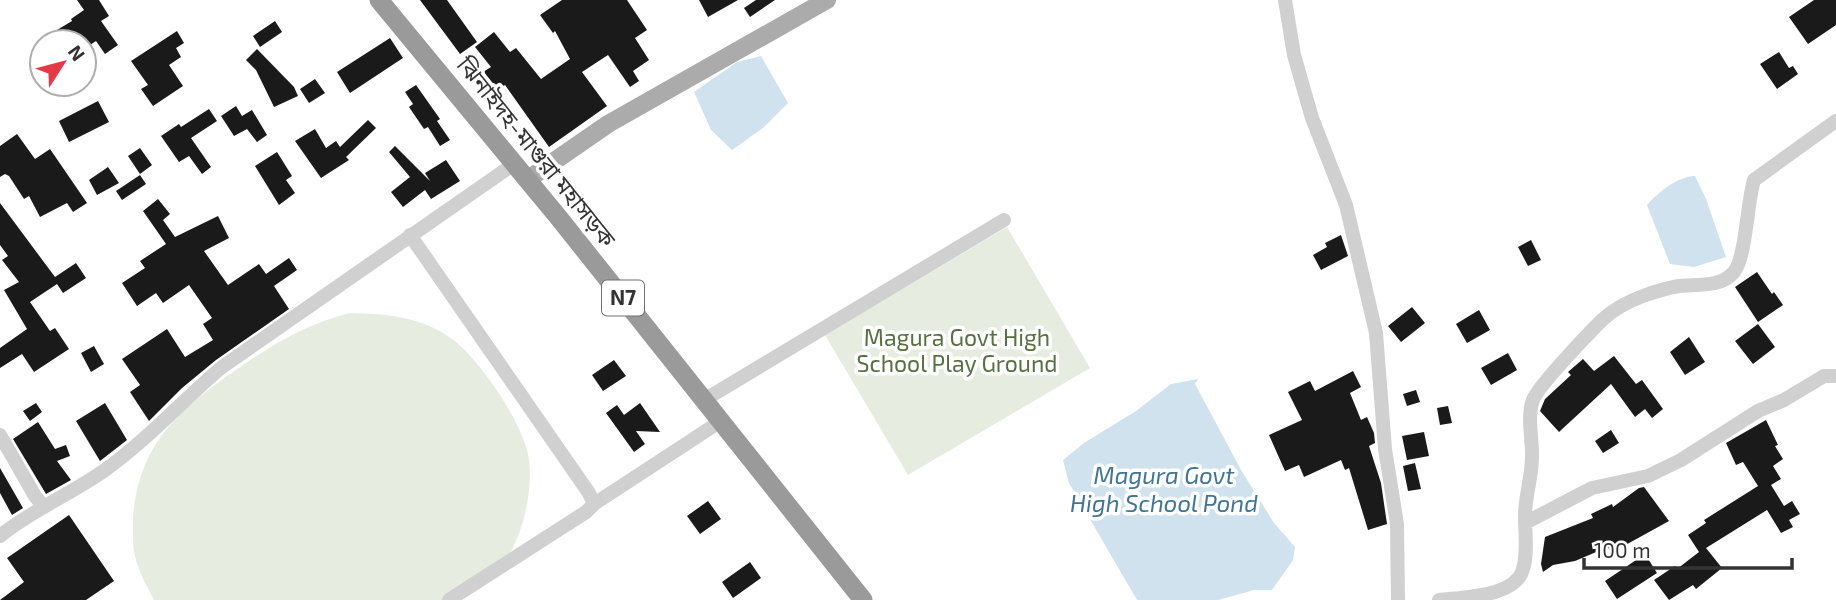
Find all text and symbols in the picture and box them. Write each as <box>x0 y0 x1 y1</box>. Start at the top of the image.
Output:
north arrow <box>28 28 98 98</box>
text: N <box>64 40 90 65</box>
street label: ঝিনাইদহ-মাগুরা মহাসড়ক <box>451 50 622 252</box>
road number: N7 <box>602 280 644 316</box>
park label: Magura Govt High School Play Ground <box>857 323 1057 377</box>
water label: Magura Govt High School Pond <box>1070 460 1258 517</box>
scale bar <box>1584 526 1792 570</box>
text: 100 m <box>1594 537 1651 562</box>

